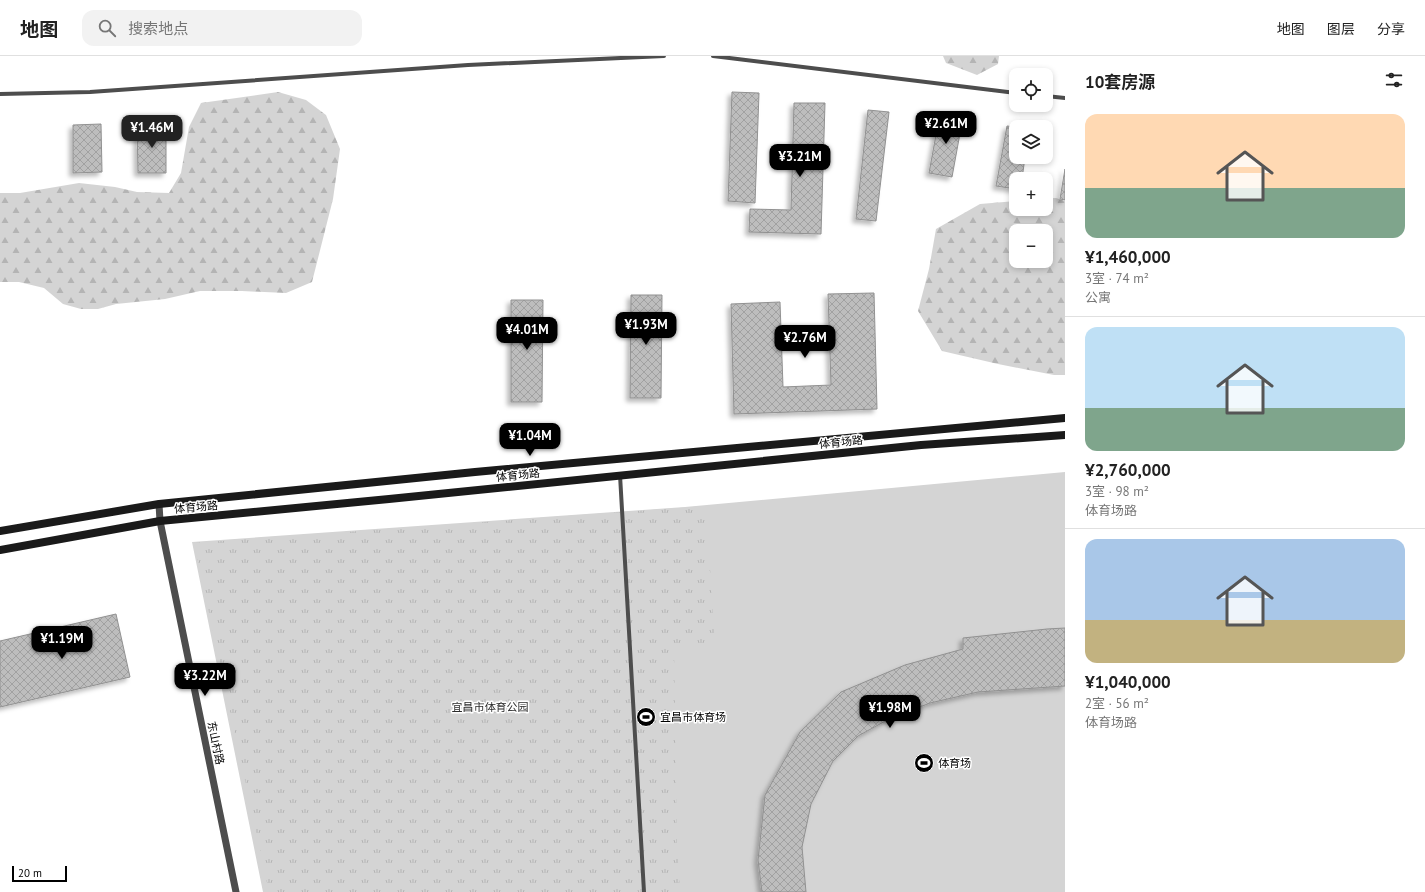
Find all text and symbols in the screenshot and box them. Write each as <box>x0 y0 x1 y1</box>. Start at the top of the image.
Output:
search box <box>82 10 362 46</box>
text: 地图 <box>20 17 58 41</box>
icon: search <box>96 17 118 39</box>
text: 搜索地点 <box>128 19 188 38</box>
text: 地图 <box>1277 20 1305 38</box>
text: 图层 <box>1327 20 1355 38</box>
text: 分享 <box>1377 20 1405 38</box>
map controls <box>1009 68 1053 268</box>
button: locate <box>1009 68 1053 112</box>
icon: filters <box>1383 69 1405 91</box>
text: 10套房源 <box>1085 71 1155 93</box>
pin: ¥2.61M <box>913 111 979 145</box>
pin: ¥1.46M <box>119 115 185 149</box>
text: ¥2.61M <box>924 115 968 132</box>
text: ¥1.46M <box>130 119 174 136</box>
button: layers <box>1009 120 1053 164</box>
icon: home <box>1209 140 1281 212</box>
pin: ¥3.21M <box>767 144 833 178</box>
text: ¥3.21M <box>778 148 822 165</box>
button: + <box>1009 172 1053 216</box>
button: − <box>1009 224 1053 268</box>
text: ¥1,460,000 <box>1085 246 1171 268</box>
text: 3室 · 74 m² <box>1085 270 1149 287</box>
text: 公寓 <box>1085 289 1111 306</box>
pin: ¥1.93M <box>613 312 679 346</box>
text: ¥1.93M <box>624 316 668 333</box>
pin: ¥4.01M <box>494 317 560 351</box>
text: ¥4.01M <box>505 321 549 338</box>
pin: ¥2.76M <box>772 325 838 359</box>
text: ¥2.76M <box>783 329 827 346</box>
icon: home <box>1209 353 1281 425</box>
pin: ¥1.04M <box>497 423 563 457</box>
text: ¥1.04M <box>508 427 552 444</box>
street label: 体育场路 <box>818 433 864 451</box>
text: ¥2,760,000 <box>1085 459 1171 481</box>
street label: 体育场路 <box>495 466 541 484</box>
text: 3室 · 98 m² <box>1085 483 1149 500</box>
street label: 体育场路 <box>173 498 219 516</box>
text: 体育场路 <box>1085 502 1137 519</box>
icon: home <box>1209 565 1281 637</box>
pin: ¥1.19M <box>29 626 95 660</box>
text: ¥1.19M <box>40 630 84 647</box>
pin: ¥3.22M <box>172 663 238 697</box>
text: ¥3.22M <box>183 667 227 684</box>
text: ¥1,040,000 <box>1085 671 1171 693</box>
pin: ¥1.98M <box>857 695 923 729</box>
text: 2室 · 56 m² <box>1085 695 1149 712</box>
text: ¥1.98M <box>868 699 912 716</box>
park label: 宜昌市体育公园 <box>452 700 529 714</box>
sports icon: 宜昌市体育场 <box>635 706 657 728</box>
place label: 宜昌市体育场 <box>660 710 726 724</box>
text: 体育场路 <box>1085 714 1137 731</box>
street label: 东山村路 <box>205 720 227 766</box>
sports icon: 体育场 <box>913 752 935 774</box>
place label: 体育场 <box>938 756 971 770</box>
scale bar <box>12 864 67 883</box>
text: 20 m <box>18 866 42 880</box>

